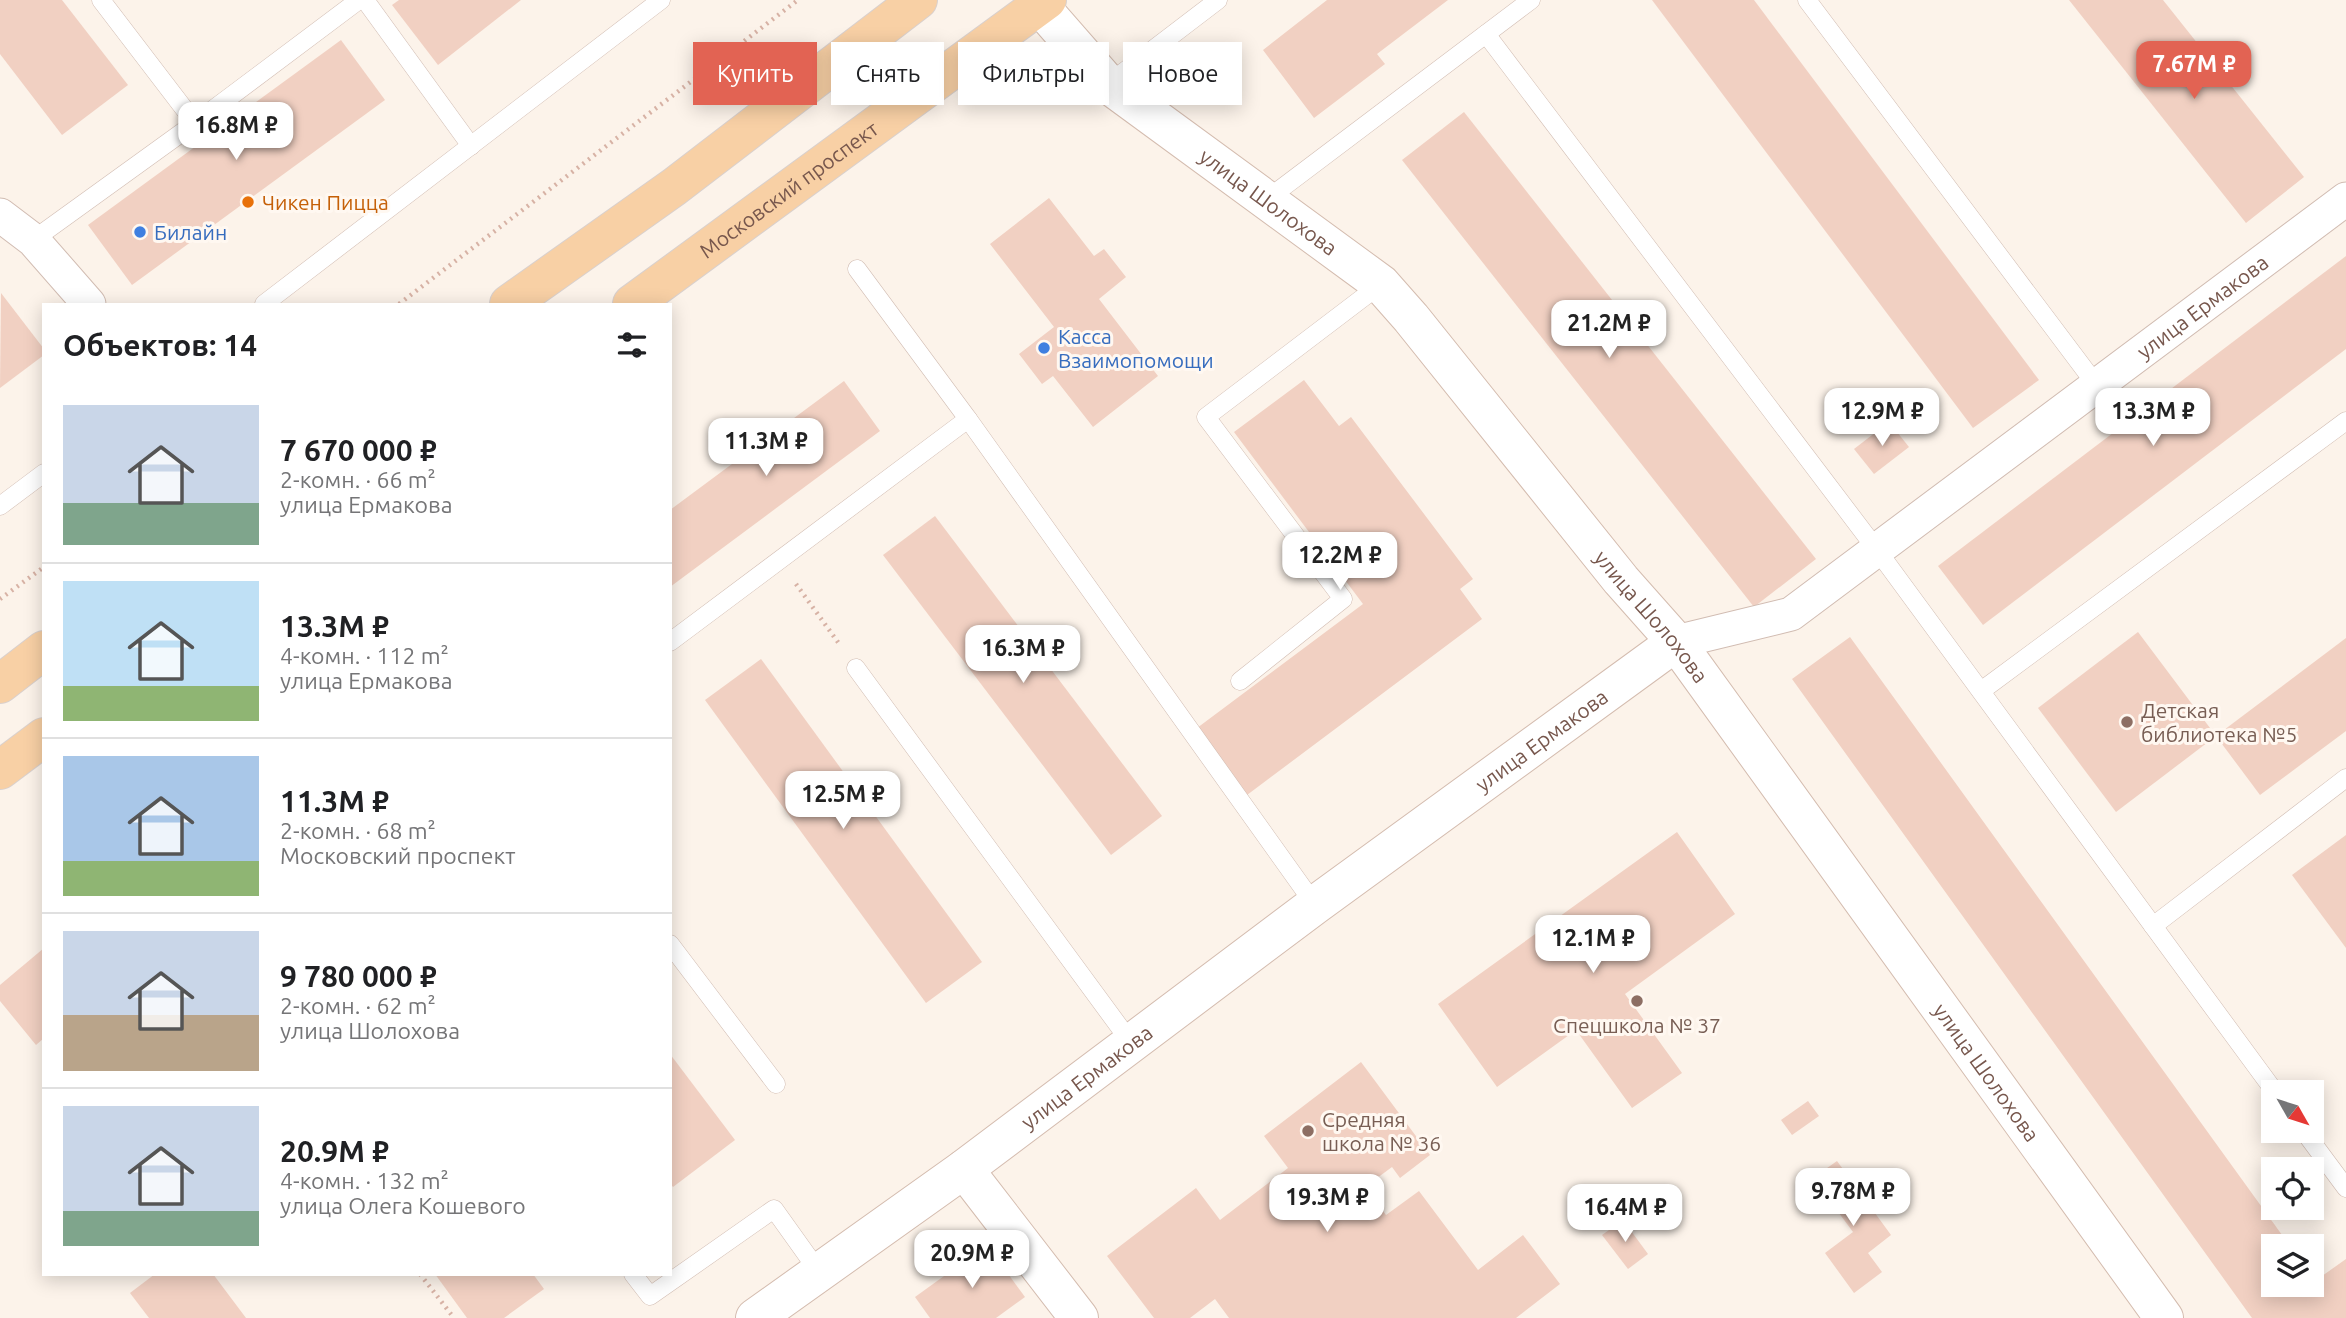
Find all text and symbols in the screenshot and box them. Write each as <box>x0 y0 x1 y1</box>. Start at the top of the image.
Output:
chip: Купить <box>693 42 817 105</box>
chip: Снять <box>831 42 944 105</box>
chip: Фильтры <box>958 42 1109 105</box>
chip: Новое <box>1123 42 1242 105</box>
pin: 7.67M ₽ <box>2129 42 2259 101</box>
text: 7.67M ₽ <box>2152 51 2236 76</box>
pin: 16.8M ₽ <box>171 102 301 162</box>
text: 16.8M ₽ <box>194 112 278 137</box>
street label: Московский проспект <box>695 116 883 263</box>
street label: улица Шолохова <box>1195 143 1342 260</box>
place label: Чикен Пицца <box>262 190 389 214</box>
marker: Чикен Пицца <box>240 194 256 210</box>
place label: Билайн <box>154 220 227 244</box>
marker: Билайн <box>132 224 148 240</box>
street label: улица Ермакова <box>2132 250 2273 363</box>
pin: 21.2M ₽ <box>1544 300 1674 360</box>
text: 21.2M ₽ <box>1567 310 1651 335</box>
place label: Касса Взаимопомощи <box>1058 324 1214 372</box>
icon: filters <box>613 326 651 364</box>
text: Объектов: 14 <box>63 328 257 362</box>
marker: Касса Взаимопомощи <box>1036 340 1052 356</box>
pin: 12.9M ₽ <box>1817 388 1947 448</box>
pin: 13.3M ₽ <box>2088 388 2218 448</box>
text: 12.9M ₽ <box>1840 398 1924 423</box>
text: 13.3M ₽ <box>2111 398 2195 423</box>
pin: 11.3M ₽ <box>701 419 831 478</box>
text: 11.3M ₽ <box>724 428 808 453</box>
icon: home <box>119 433 203 517</box>
text: 7 670 000 ₽ <box>280 433 437 467</box>
text: 2-комн. · 66 m² <box>280 467 436 492</box>
text: улица Ермакова <box>280 492 452 517</box>
pin: 12.2M ₽ <box>1275 532 1405 592</box>
text: 12.2M ₽ <box>1298 542 1382 567</box>
street label: улица Шолохова <box>1590 545 1713 687</box>
icon: home <box>119 609 203 693</box>
text: 13.3M ₽ <box>280 609 389 643</box>
pin: 16.3M ₽ <box>958 626 1088 685</box>
text: 16.3M ₽ <box>981 635 1065 660</box>
text: 4-комн. · 112 m² <box>280 643 449 668</box>
text: улица Ермакова <box>280 668 452 693</box>
street label: улица Ермакова <box>1471 684 1612 796</box>
place label: Детская библиотека №5 <box>2141 698 2297 746</box>
marker: Детская библиотека №5 <box>2119 714 2135 730</box>
pin: 12.5M ₽ <box>778 772 908 831</box>
text: 12.5M ₽ <box>801 781 885 806</box>
icon: home <box>119 784 203 868</box>
text: 11.3M ₽ <box>280 784 389 818</box>
text: 2-комн. · 68 m² <box>280 818 436 843</box>
text: Московский проспект <box>280 843 516 868</box>
pin: 12.1M ₽ <box>1528 916 1658 975</box>
text: 12.1M ₽ <box>1551 925 1635 950</box>
icon: home <box>119 959 203 1043</box>
text: 9 780 000 ₽ <box>280 959 437 993</box>
text: 2-комн. · 62 m² <box>280 993 436 1018</box>
marker: Спецшкола № 37 <box>1629 993 1645 1009</box>
street label: улица Шолохова <box>1929 999 2044 1146</box>
place label: Спецшкола № 37 <box>1553 1013 1721 1037</box>
text: улица Шолохова <box>280 1018 460 1043</box>
street label: улица Ермакова <box>1016 1020 1157 1134</box>
north arrow <box>2261 1080 2324 1143</box>
map controls <box>2261 1080 2324 1297</box>
place label: Средняя школа № 36 <box>1322 1107 1441 1155</box>
marker: Средняя школа № 36 <box>1300 1123 1316 1139</box>
icon: home <box>119 1134 203 1218</box>
text: 20.9M ₽ <box>280 1134 389 1168</box>
button: locate <box>2261 1157 2324 1220</box>
text: 4-комн. · 132 m² <box>280 1168 449 1193</box>
pin: 9.78M ₽ <box>1788 1168 1918 1228</box>
pin: 19.3M ₽ <box>1262 1174 1392 1234</box>
text: 9.78M ₽ <box>1811 1178 1895 1203</box>
text: 19.3M ₽ <box>1285 1184 1369 1209</box>
pin: 16.4M ₽ <box>1560 1184 1690 1244</box>
text: улица Олега Кошевого <box>280 1193 526 1218</box>
text: 16.4M ₽ <box>1583 1194 1667 1219</box>
pin: 20.9M ₽ <box>907 1230 1037 1290</box>
button: layers <box>2261 1234 2324 1297</box>
text: 20.9M ₽ <box>930 1240 1014 1265</box>

